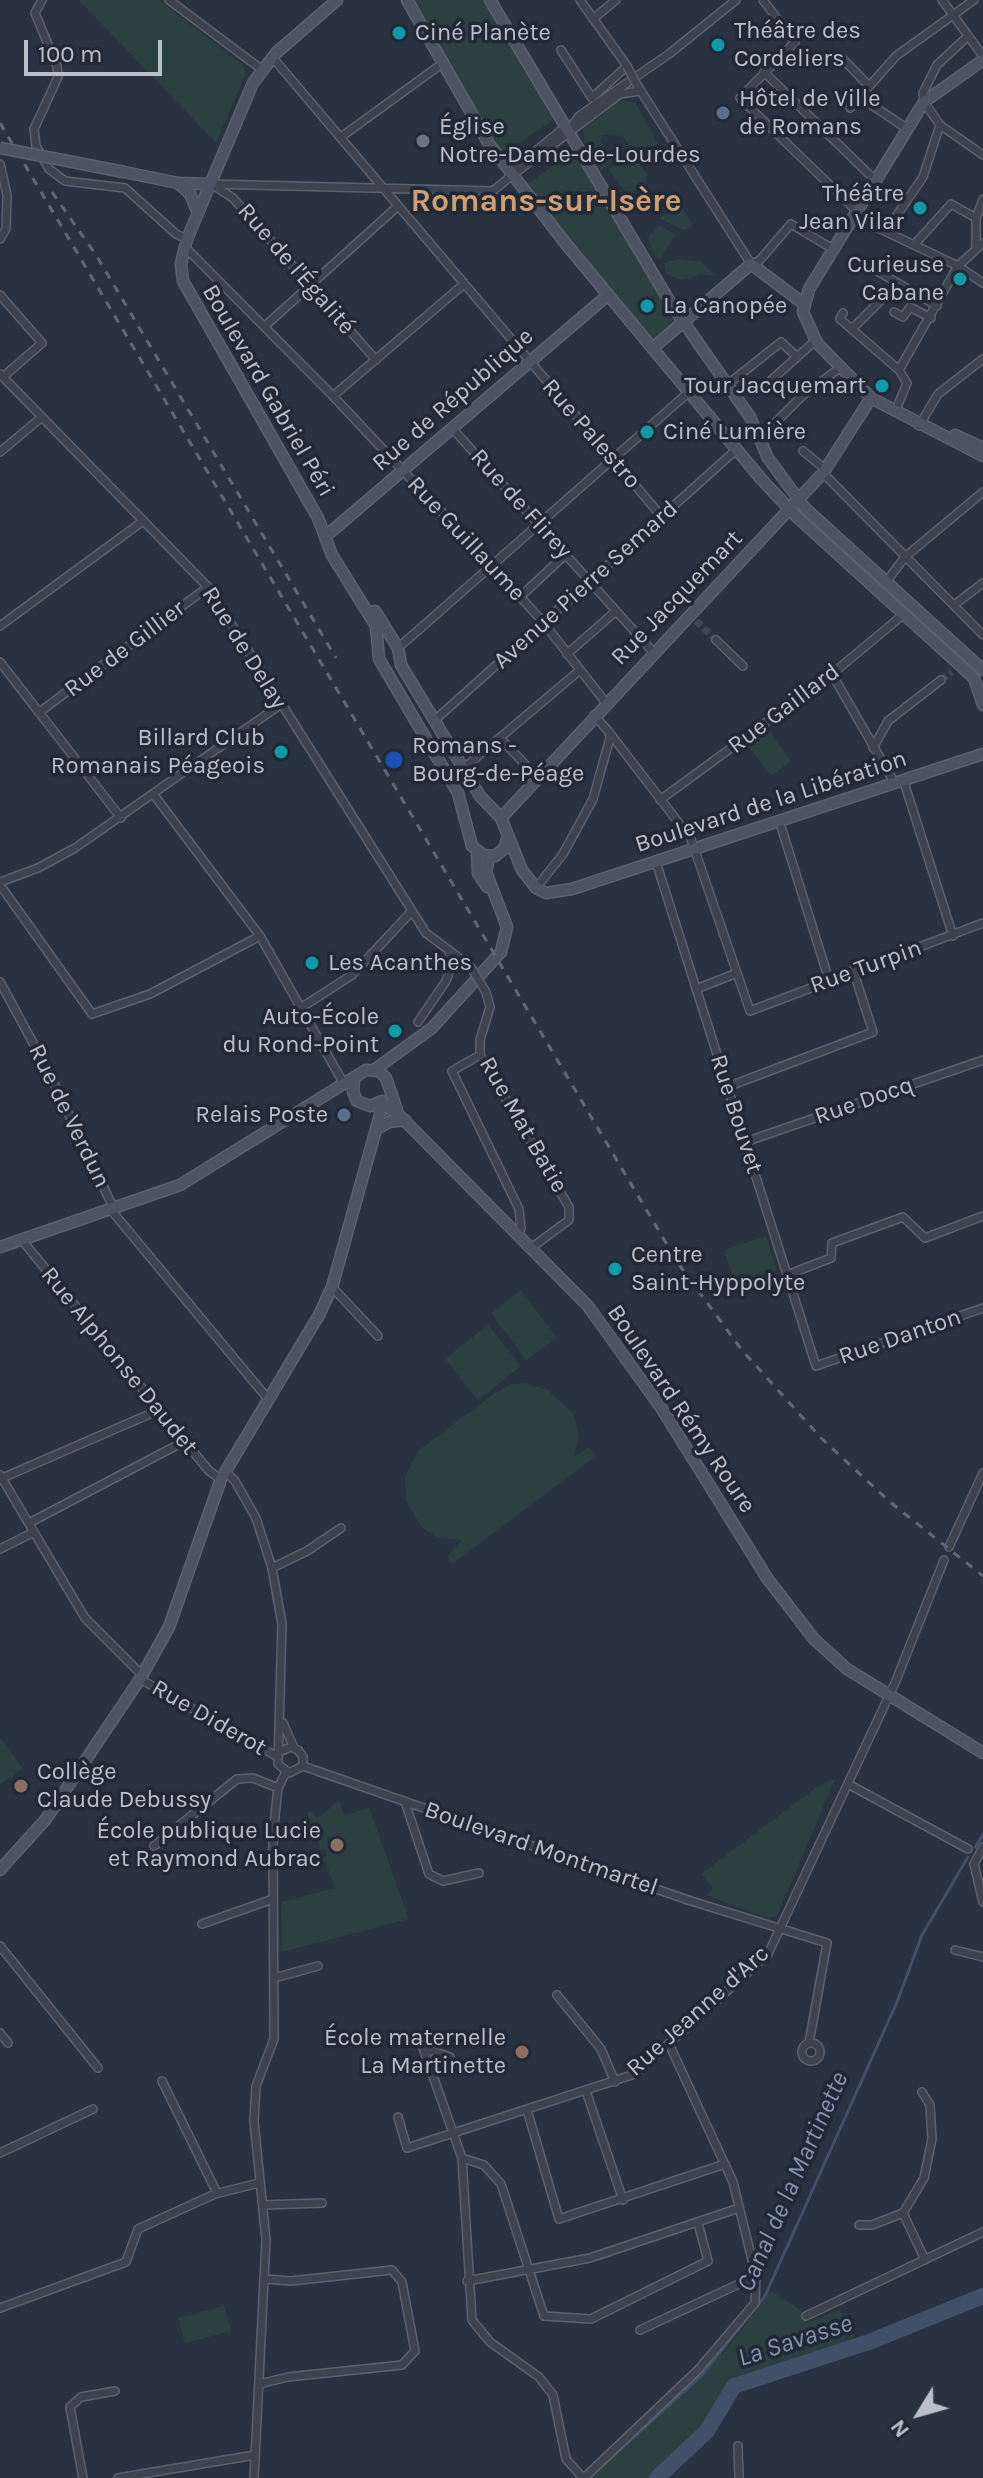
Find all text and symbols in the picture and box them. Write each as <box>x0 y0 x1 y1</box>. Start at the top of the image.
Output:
place label: Théâtre des Cordeliers <box>734 17 861 73</box>
place label: Ciné Planète <box>415 19 551 47</box>
scale bar <box>28 24 166 74</box>
marker: Ciné Planète <box>390 24 408 42</box>
marker: Théâtre des Cordeliers <box>709 36 727 54</box>
text: 100 m <box>38 40 103 68</box>
place label: Hôtel de Ville de Romans <box>739 85 881 141</box>
marker: Hôtel de Ville de Romans <box>714 104 732 122</box>
place label: Église Notre-Dame-de-Lourdes <box>439 113 701 169</box>
marker: Église Notre-Dame-de-Lourdes <box>414 132 432 150</box>
place label: Théâtre Jean Vilar <box>799 180 904 236</box>
district label: Romans-sur-Isère <box>410 183 682 221</box>
street label: Rue de l'Égalité <box>231 197 361 341</box>
marker: Théâtre Jean Vilar <box>911 199 929 217</box>
place label: Curieuse Cabane <box>847 251 944 307</box>
marker: Curieuse Cabane <box>951 270 969 288</box>
street label: Boulevard Gabriel Péri <box>195 280 341 502</box>
place label: La Canopée <box>663 292 787 320</box>
marker: La Canopée <box>638 297 656 315</box>
street label: Rue de République <box>367 322 539 478</box>
place label: Tour Jacquemart <box>684 372 866 400</box>
street label: Rue Palestro <box>535 373 647 495</box>
marker: Tour Jacquemart <box>873 377 891 395</box>
place label: Ciné Lumière <box>663 418 806 446</box>
marker: Ciné Lumière <box>638 423 656 441</box>
street label: Rue de Flirey <box>464 443 578 565</box>
street label: Rue Guillaume <box>401 471 531 607</box>
street label: Avenue Pierre Semard <box>488 495 684 675</box>
street label: Rue Jacquemart <box>605 524 749 672</box>
street label: Rue de Delay <box>195 582 293 714</box>
street label: Rue de Gillier <box>59 594 191 704</box>
street label: Rue Gaillard <box>722 658 846 760</box>
place label: Billard Club Romanais Péageois <box>51 724 265 780</box>
place label: Romans - Bourg-de-Péage <box>412 732 584 788</box>
marker: Billard Club Romanais Péageois <box>272 743 290 761</box>
street label: Boulevard de la Libération <box>632 744 910 860</box>
marker: Romans - Bourg-de-Péage <box>383 749 405 771</box>
street label: Rue Turpin <box>806 934 926 1000</box>
place label: Les Acanthes <box>328 949 472 977</box>
marker: Les Acanthes <box>303 954 321 972</box>
place label: Auto-École du Rond-Point <box>223 1003 379 1059</box>
marker: Auto-École du Rond-Point <box>386 1022 404 1040</box>
street label: Rue de Verdun <box>22 1039 116 1193</box>
street label: Rue Bouvet <box>703 1051 769 1177</box>
street label: Rue Mat Batie <box>472 1052 574 1198</box>
street label: Rue Docq <box>811 1071 917 1131</box>
place label: Relais Poste <box>195 1101 328 1129</box>
marker: Relais Poste <box>335 1106 353 1124</box>
place label: Centre Saint-Hyppolyte <box>631 1241 805 1297</box>
marker: Centre Saint-Hyppolyte <box>606 1260 624 1278</box>
street label: Rue Alphonse Daudet <box>34 1261 204 1461</box>
street label: Boulevard Rémy Roure <box>601 1299 761 1519</box>
street label: Rue Danton <box>835 1303 965 1371</box>
street label: Rue Diderot <box>147 1674 271 1762</box>
place label: Collège Claude Debussy <box>37 1758 211 1814</box>
marker: Collège Claude Debussy <box>12 1777 30 1795</box>
street label: Boulevard Montmartel <box>421 1796 661 1902</box>
place label: École publique Lucie et Raymond Aubrac <box>96 1817 321 1873</box>
marker: École publique Lucie et Raymond Aubrac <box>328 1836 346 1854</box>
street label: Rue Jeanne d'Arc <box>621 1939 775 2083</box>
place label: École maternelle La Martinette <box>324 2024 506 2080</box>
marker: École maternelle La Martinette <box>513 2043 531 2061</box>
water label: Canal de la Martinette <box>731 2067 855 2297</box>
water label: La Savasse <box>734 2308 856 2374</box>
north arrow <box>879 2374 959 2454</box>
text: N <box>885 2414 915 2443</box>

